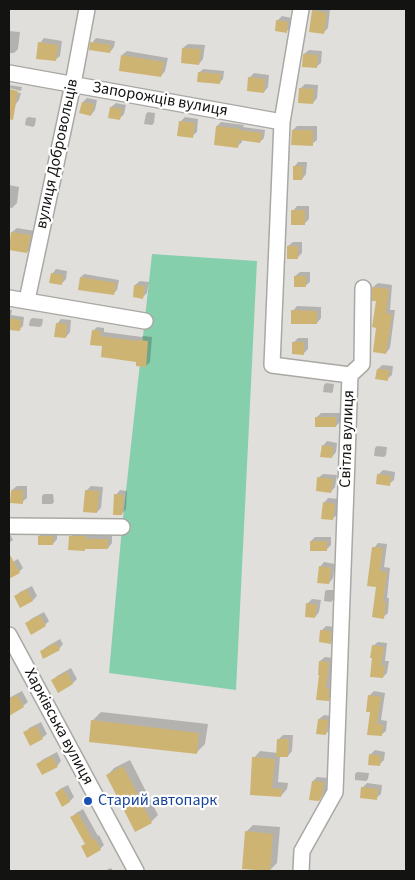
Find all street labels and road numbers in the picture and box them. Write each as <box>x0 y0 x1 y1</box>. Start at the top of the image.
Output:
street label: вулиця Добровольців <box>33 77 83 231</box>
street label: Запорожців вулиця <box>91 79 229 121</box>
street label: Світла вулиця <box>337 390 359 488</box>
street label: Харківська вулиця <box>19 665 97 789</box>

